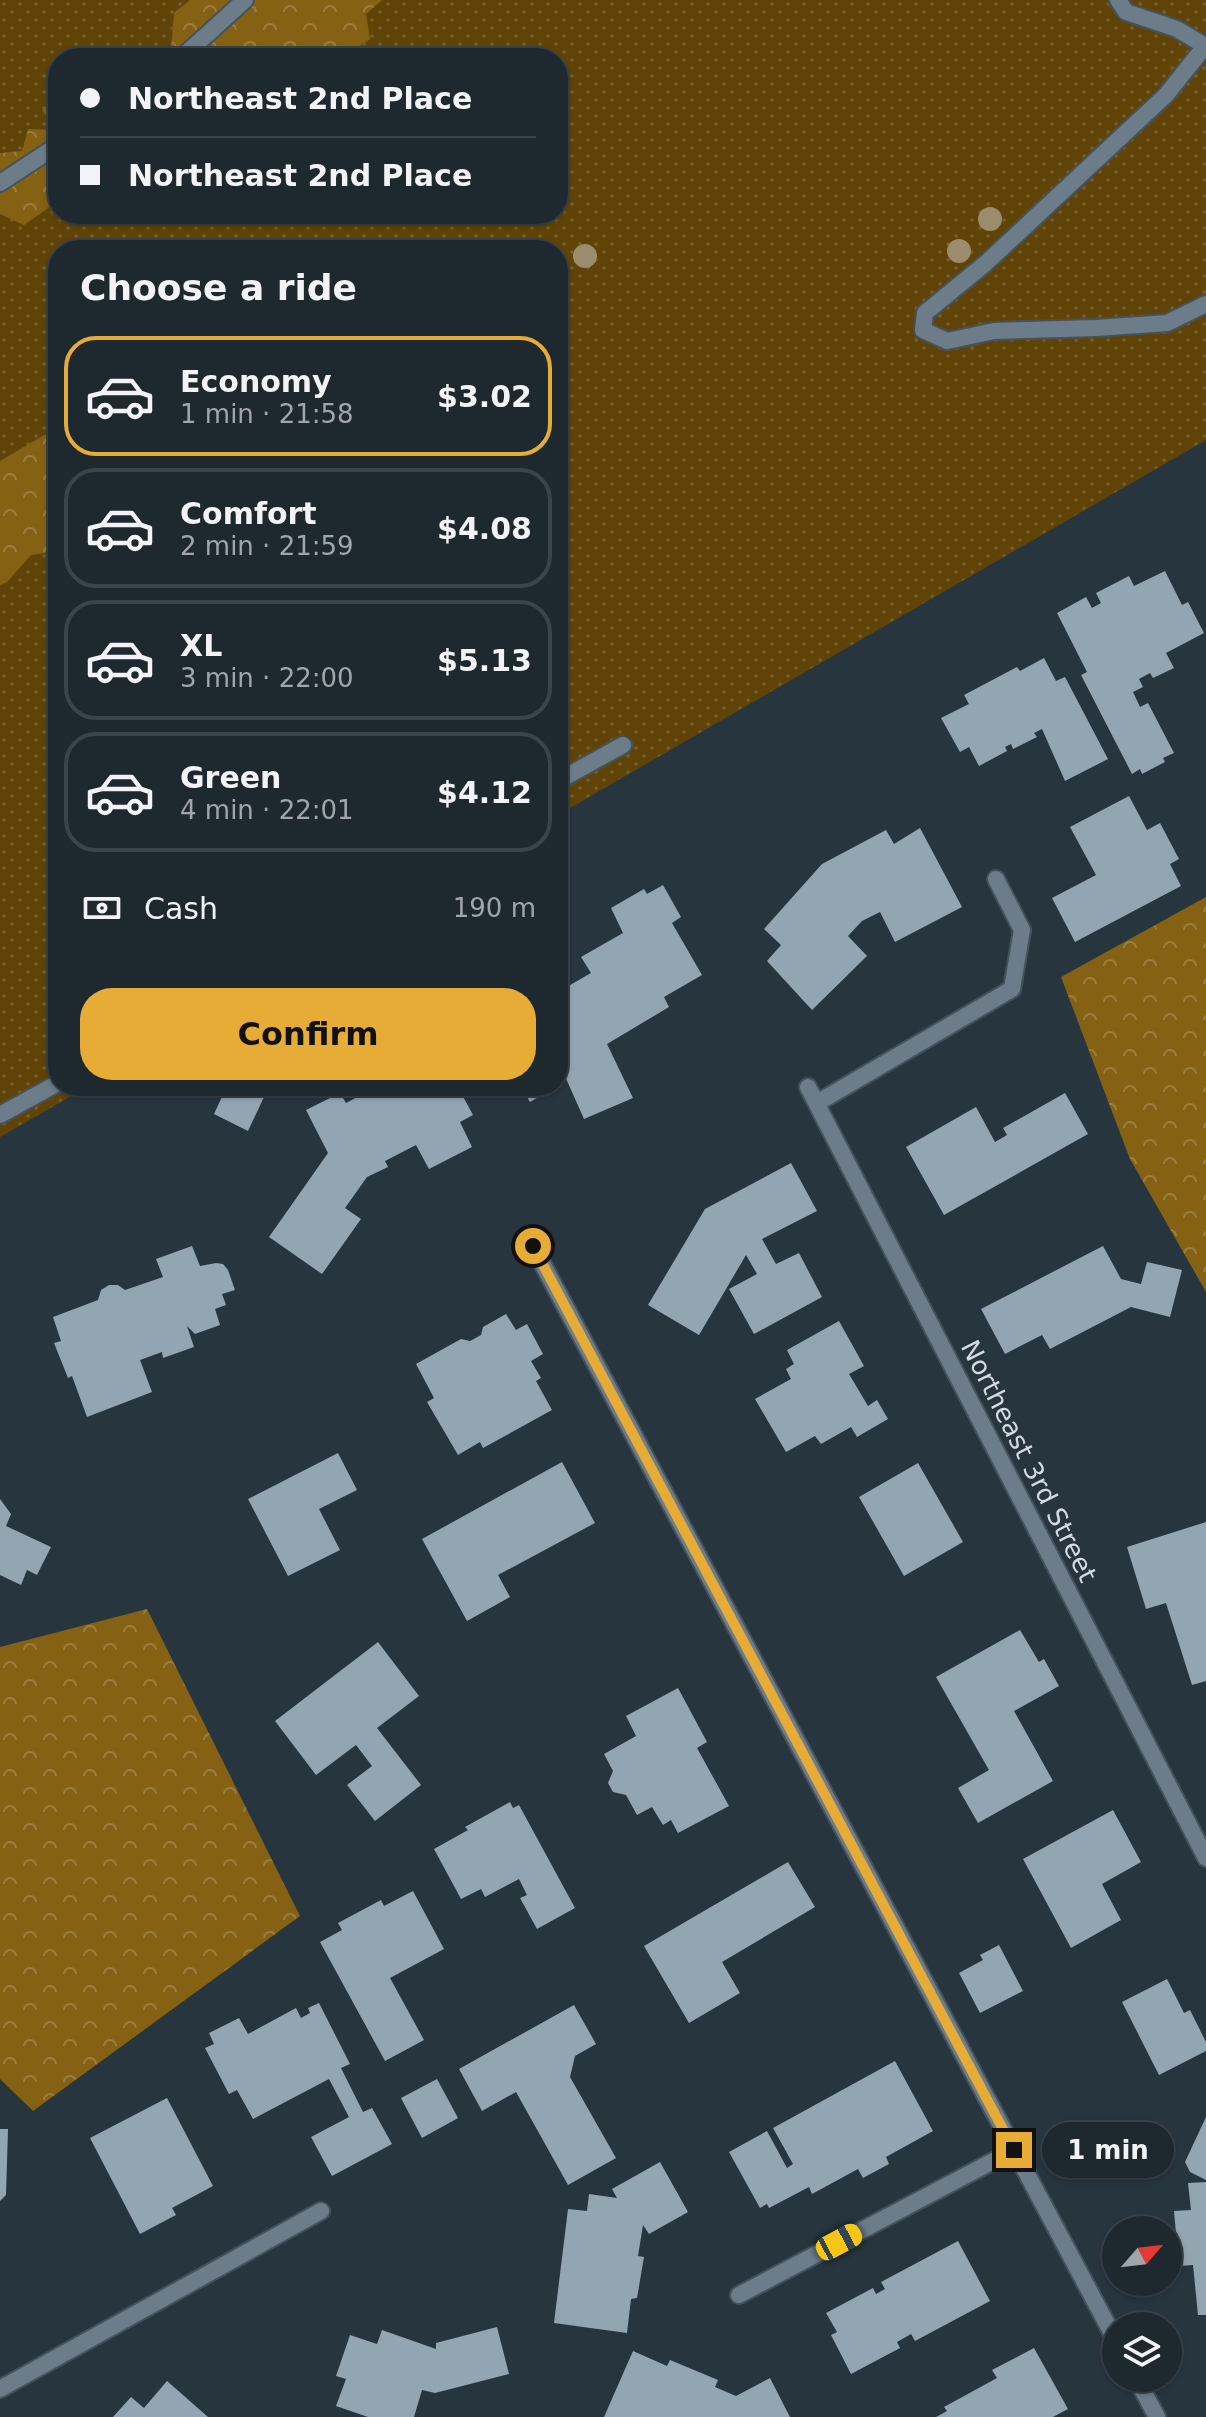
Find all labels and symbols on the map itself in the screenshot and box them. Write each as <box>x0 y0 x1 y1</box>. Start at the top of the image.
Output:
route start <box>515 1228 551 1264</box>
street label: Northeast 3rd Street <box>955 1335 1103 1587</box>
callout: 1 min <box>1042 2122 1174 2178</box>
route end <box>996 2132 1032 2168</box>
north arrow <box>1102 2216 1182 2296</box>
car <box>812 2220 866 2264</box>

